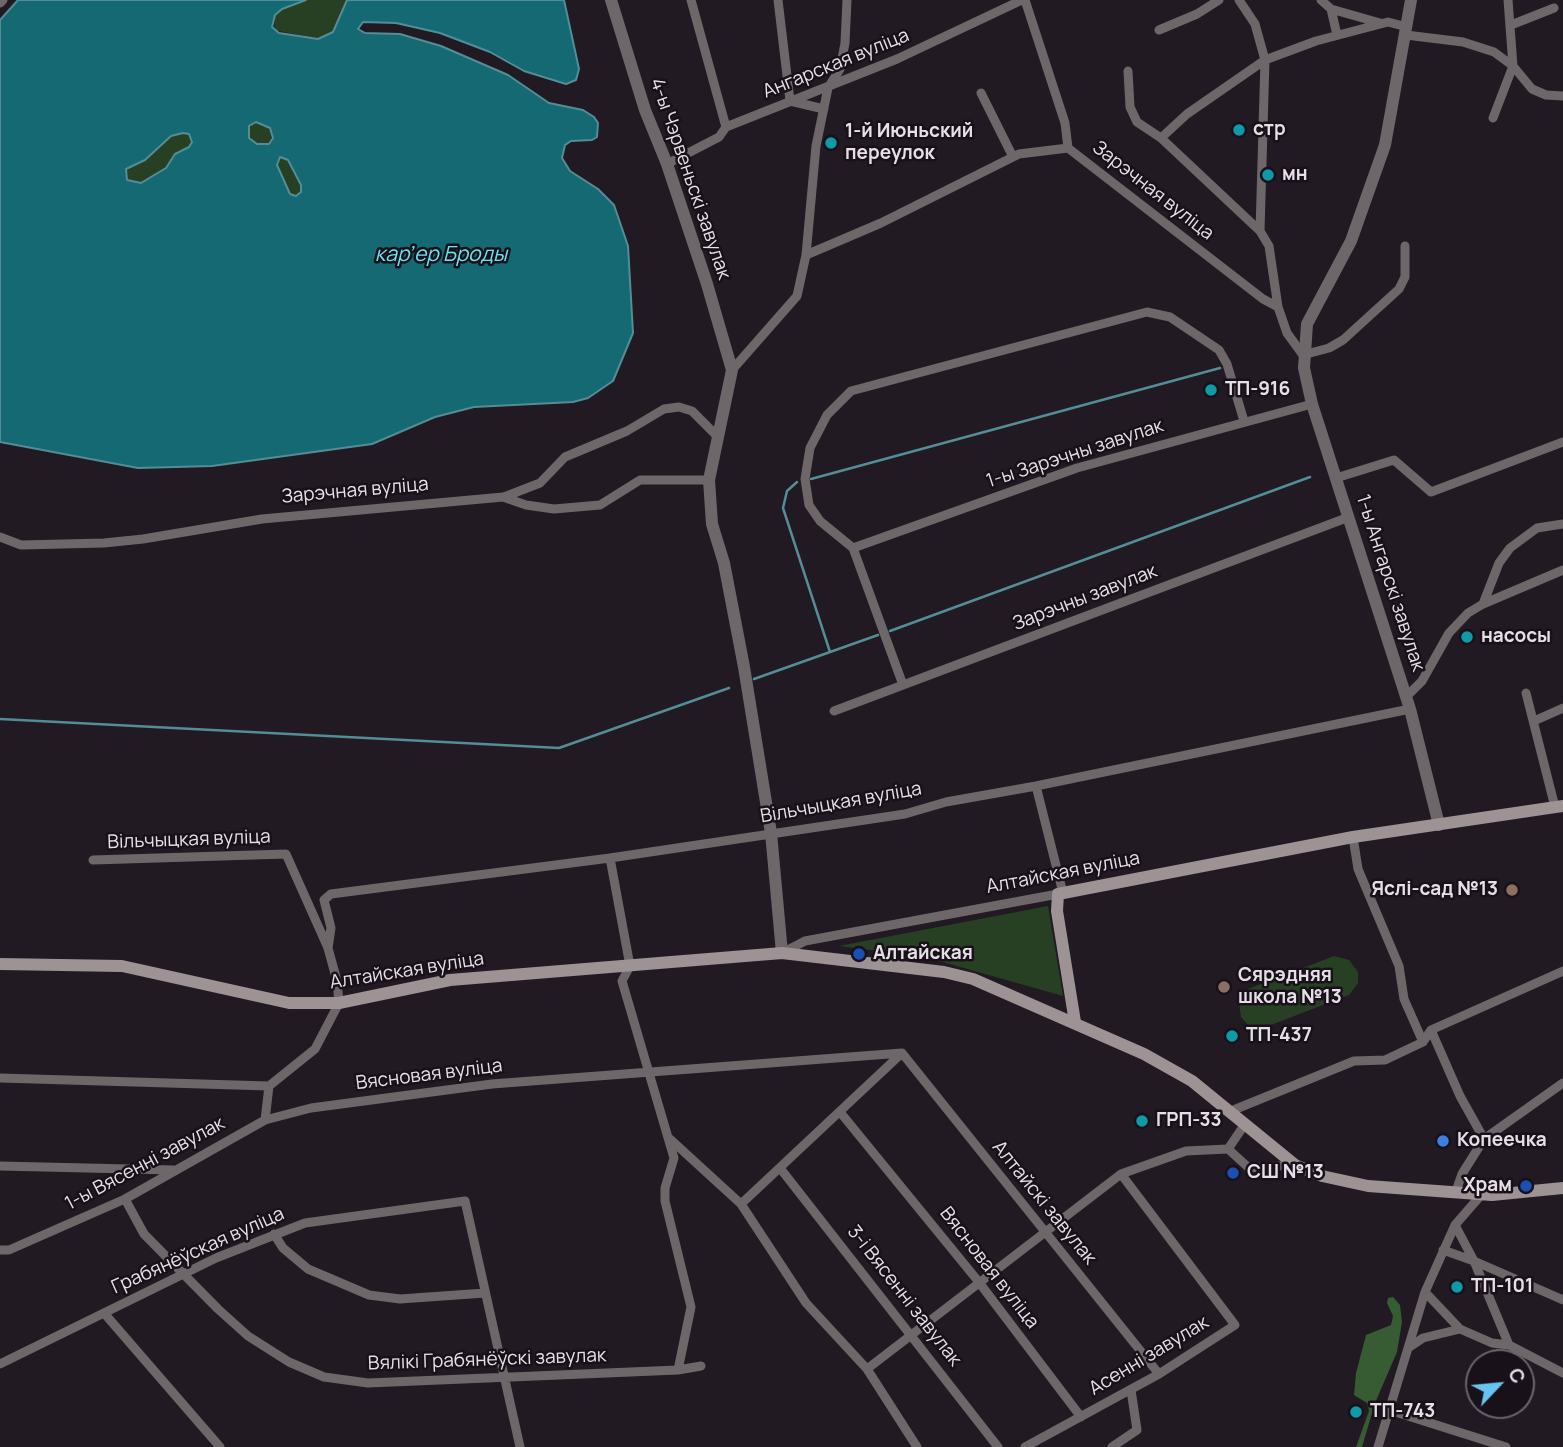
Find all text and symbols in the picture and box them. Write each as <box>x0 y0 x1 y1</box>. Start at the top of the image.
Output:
street label: Ангарская вуліца <box>760 24 912 104</box>
street label: 4-ы Чэрвеньскі завулак <box>645 75 735 283</box>
place label: стр <box>1253 119 1286 141</box>
place label: 1-й Июньский переулок <box>845 121 973 165</box>
marker: стр <box>1231 122 1247 138</box>
marker: 1-й Июньский переулок <box>823 135 839 151</box>
street label: Зарэчная вуліца <box>1088 137 1218 245</box>
place label: мн <box>1282 164 1308 186</box>
marker: мн <box>1260 167 1276 183</box>
water label: карʼер Броды <box>375 242 507 268</box>
place label: ТП-916 <box>1225 379 1290 401</box>
marker: ТП-916 <box>1203 382 1219 398</box>
street label: 1-ы Зарэчны завулак <box>984 415 1166 493</box>
street label: Зарэчная вуліца <box>281 473 429 509</box>
street label: 1-ы Ангарскі завулак <box>1351 492 1429 674</box>
street label: Зарэчны завулак <box>1010 560 1160 636</box>
place label: насосы <box>1481 626 1551 648</box>
marker: насосы <box>1459 629 1475 645</box>
street label: Вільчыцкая вуліца <box>759 778 923 828</box>
street label: Вільчыцкая вуліца <box>107 826 271 854</box>
street label: Алтайская вуліца <box>984 847 1142 899</box>
place label: Яслі-сад №13 <box>1372 879 1498 901</box>
marker: Яслі-сад №13 <box>1504 882 1520 898</box>
place label: Алтайская <box>873 943 973 965</box>
marker: Алтайская <box>851 946 867 962</box>
street label: Алтайская вуліца <box>328 948 486 994</box>
place label: Сярэдняя школа №13 <box>1238 965 1342 1009</box>
marker: Сярэдняя школа №13 <box>1216 979 1232 995</box>
place label: ТП-437 <box>1246 1025 1312 1047</box>
marker: ТП-437 <box>1224 1028 1240 1044</box>
street label: Вясновая вуліца <box>354 1055 504 1095</box>
place label: ГРП-33 <box>1156 1110 1222 1132</box>
street label: 1-ы Вясенні завулак <box>61 1112 229 1216</box>
marker: ГРП-33 <box>1134 1113 1150 1129</box>
place label: Копеечка <box>1457 1130 1547 1152</box>
marker: Копеечка <box>1435 1133 1451 1149</box>
street label: Алтайскі завулак <box>987 1137 1101 1269</box>
place label: СШ №13 <box>1247 1162 1324 1184</box>
marker: СШ №13 <box>1225 1165 1241 1181</box>
place label: Храм <box>1463 1175 1512 1197</box>
marker: Храм <box>1518 1178 1534 1194</box>
street label: Грабянёўская вуліца <box>108 1203 288 1299</box>
street label: Вясновая вуліца <box>935 1203 1043 1333</box>
street label: 3-і Вясенні завулак <box>842 1221 966 1371</box>
place label: ТП-101 <box>1471 1276 1533 1298</box>
marker: ТП-101 <box>1449 1279 1465 1295</box>
street label: Асенні завулак <box>1085 1311 1213 1401</box>
street label: Вялікі Грабянёўскі завулак <box>367 1344 607 1376</box>
north arrow <box>1465 1349 1535 1419</box>
text: С <box>1502 1364 1532 1388</box>
place label: ТП-743 <box>1370 1401 1435 1423</box>
marker: ТП-743 <box>1348 1404 1364 1420</box>

